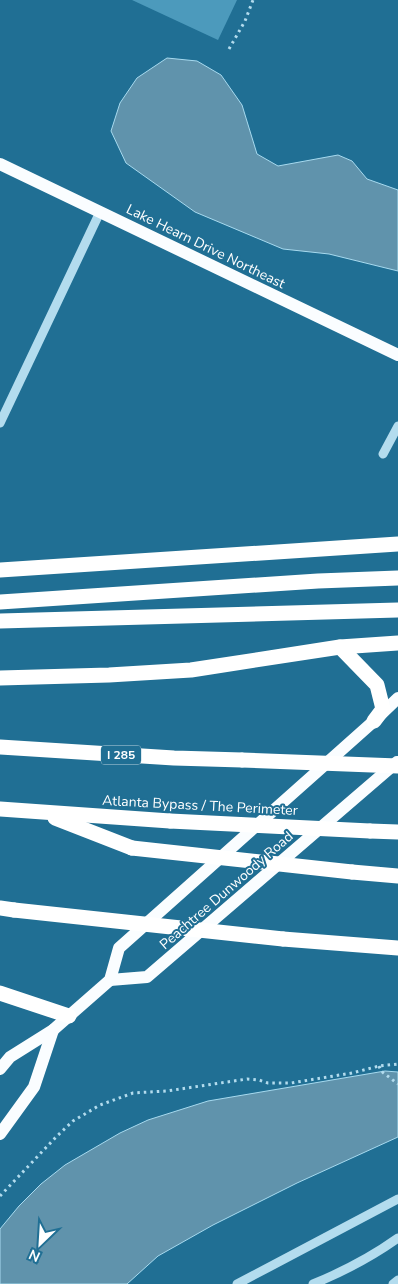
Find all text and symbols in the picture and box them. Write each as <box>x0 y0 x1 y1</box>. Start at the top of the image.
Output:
street label: Lake Hearn Drive Northeast <box>123 200 288 293</box>
road number: I 285 <box>101 746 141 764</box>
street label: Atlanta Bypass / The Perimeter <box>102 791 298 820</box>
street label: Peachtree Dunwoody Road <box>156 827 297 954</box>
north arrow <box>15 1219 65 1269</box>
text: N <box>26 1245 43 1266</box>

